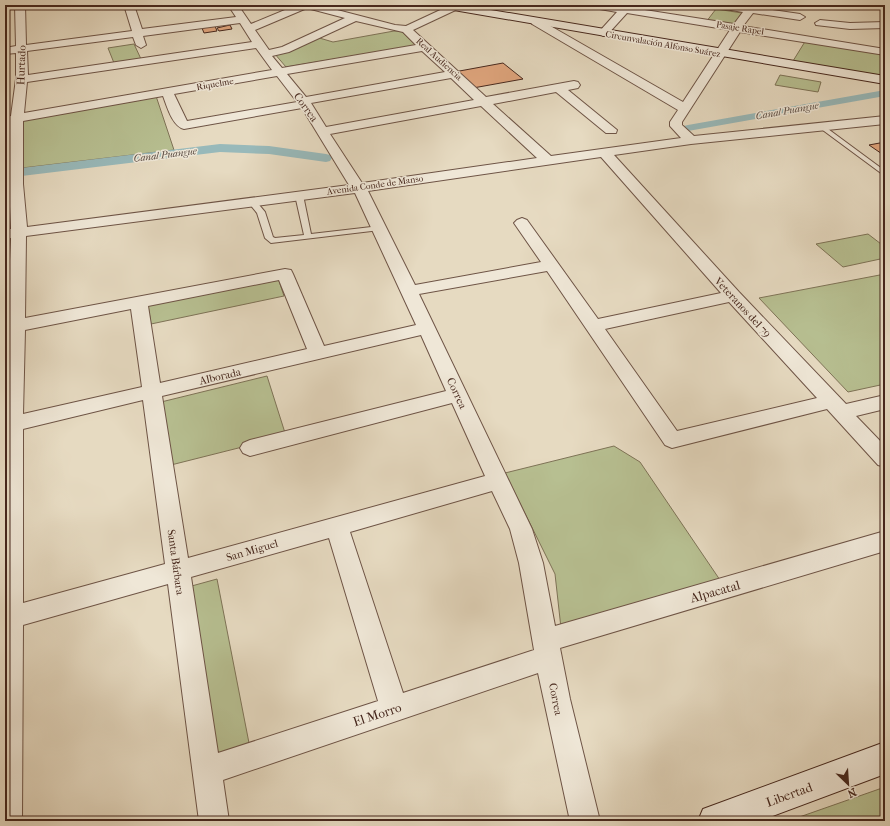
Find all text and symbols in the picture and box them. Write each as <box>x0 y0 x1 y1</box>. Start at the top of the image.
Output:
street label: Pasaje Rapel <box>715 19 765 37</box>
street label: Circunvalación Alfonso Suárez <box>605 29 721 59</box>
street label: Real Audiencia <box>414 36 465 83</box>
street label: Hurtado <box>14 44 29 85</box>
street label: Riquelme <box>196 76 235 92</box>
street label: Correa <box>291 90 321 125</box>
water label: Canal Puangue <box>755 99 821 122</box>
water label: Canal Puangue <box>133 145 198 165</box>
street label: Avenida Conde de Manso <box>325 173 424 197</box>
street label: Veteranos del 79 <box>711 274 774 340</box>
street label: Alborada <box>197 365 243 388</box>
street label: Correa <box>444 376 470 412</box>
street label: Santa Bárbara <box>164 528 187 597</box>
street label: San Miguel <box>225 537 280 564</box>
street label: Alpacatal <box>688 577 742 606</box>
street label: Correa <box>546 682 565 717</box>
street label: El Morro <box>351 699 404 729</box>
north arrow <box>828 764 868 804</box>
street label: Libertad <box>764 779 815 810</box>
text: N <box>845 785 859 801</box>

